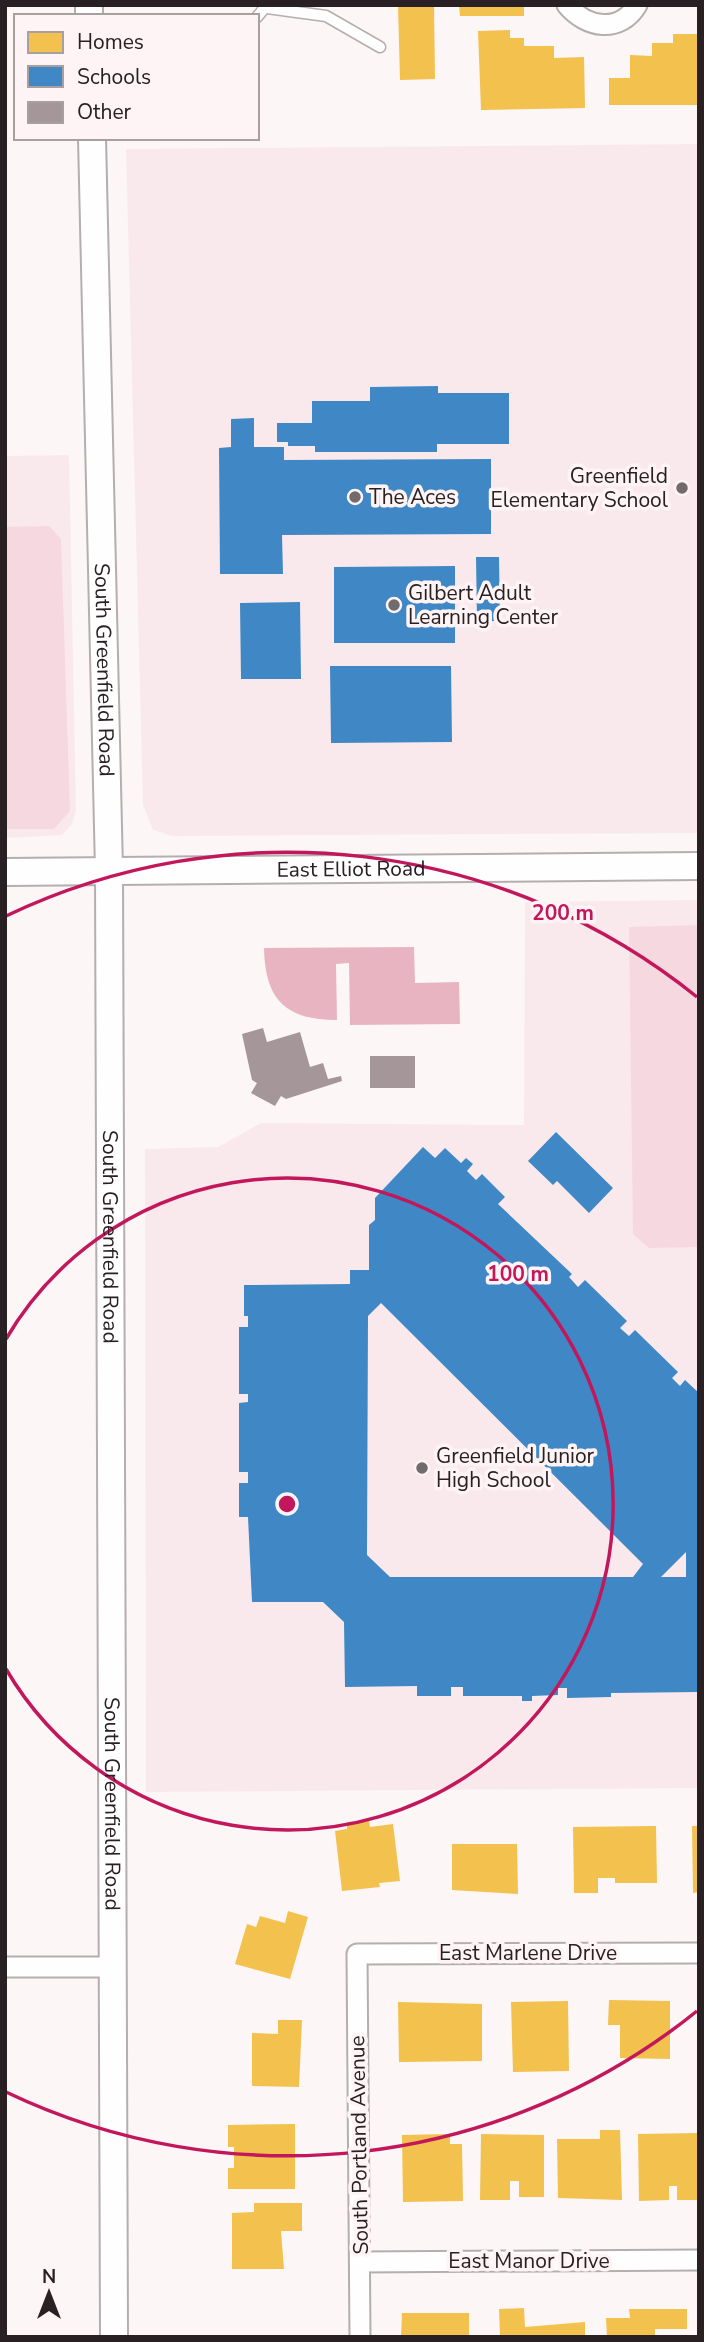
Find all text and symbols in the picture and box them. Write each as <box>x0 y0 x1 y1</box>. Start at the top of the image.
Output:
legend <box>14 14 259 140</box>
text: Homes <box>77 28 144 56</box>
text: Schools <box>77 63 151 91</box>
text: Other <box>77 98 132 126</box>
place label: Greenfield Elementary School <box>490 462 669 514</box>
marker: Greenfield Elementary School <box>674 480 690 496</box>
place label: The Aces <box>369 483 456 511</box>
marker: The Aces <box>347 489 363 505</box>
street label: South Greenfield Road <box>88 563 121 777</box>
place label: Gilbert Adult Learning Center <box>408 579 558 631</box>
marker: Gilbert Adult Learning Center <box>386 597 402 613</box>
street label: East Elliot Road <box>276 854 426 884</box>
text: 200 m <box>532 899 594 927</box>
street label: South Greenfield Road <box>96 1130 125 1344</box>
text: 100 m <box>487 1260 549 1288</box>
place label: Greenfield Junior High School <box>436 1442 595 1494</box>
marker: Greenfield Junior High School <box>414 1460 430 1476</box>
centre of rings <box>275 1492 299 1516</box>
street label: South Greenfield Road <box>98 1697 127 1911</box>
street label: East Marlene Drive <box>439 1939 617 1967</box>
street label: South Portland Avenue <box>343 2035 375 2255</box>
street label: East Manor Drive <box>448 2247 610 2275</box>
north arrow <box>14 2258 84 2328</box>
text: N <box>42 2264 56 2290</box>

